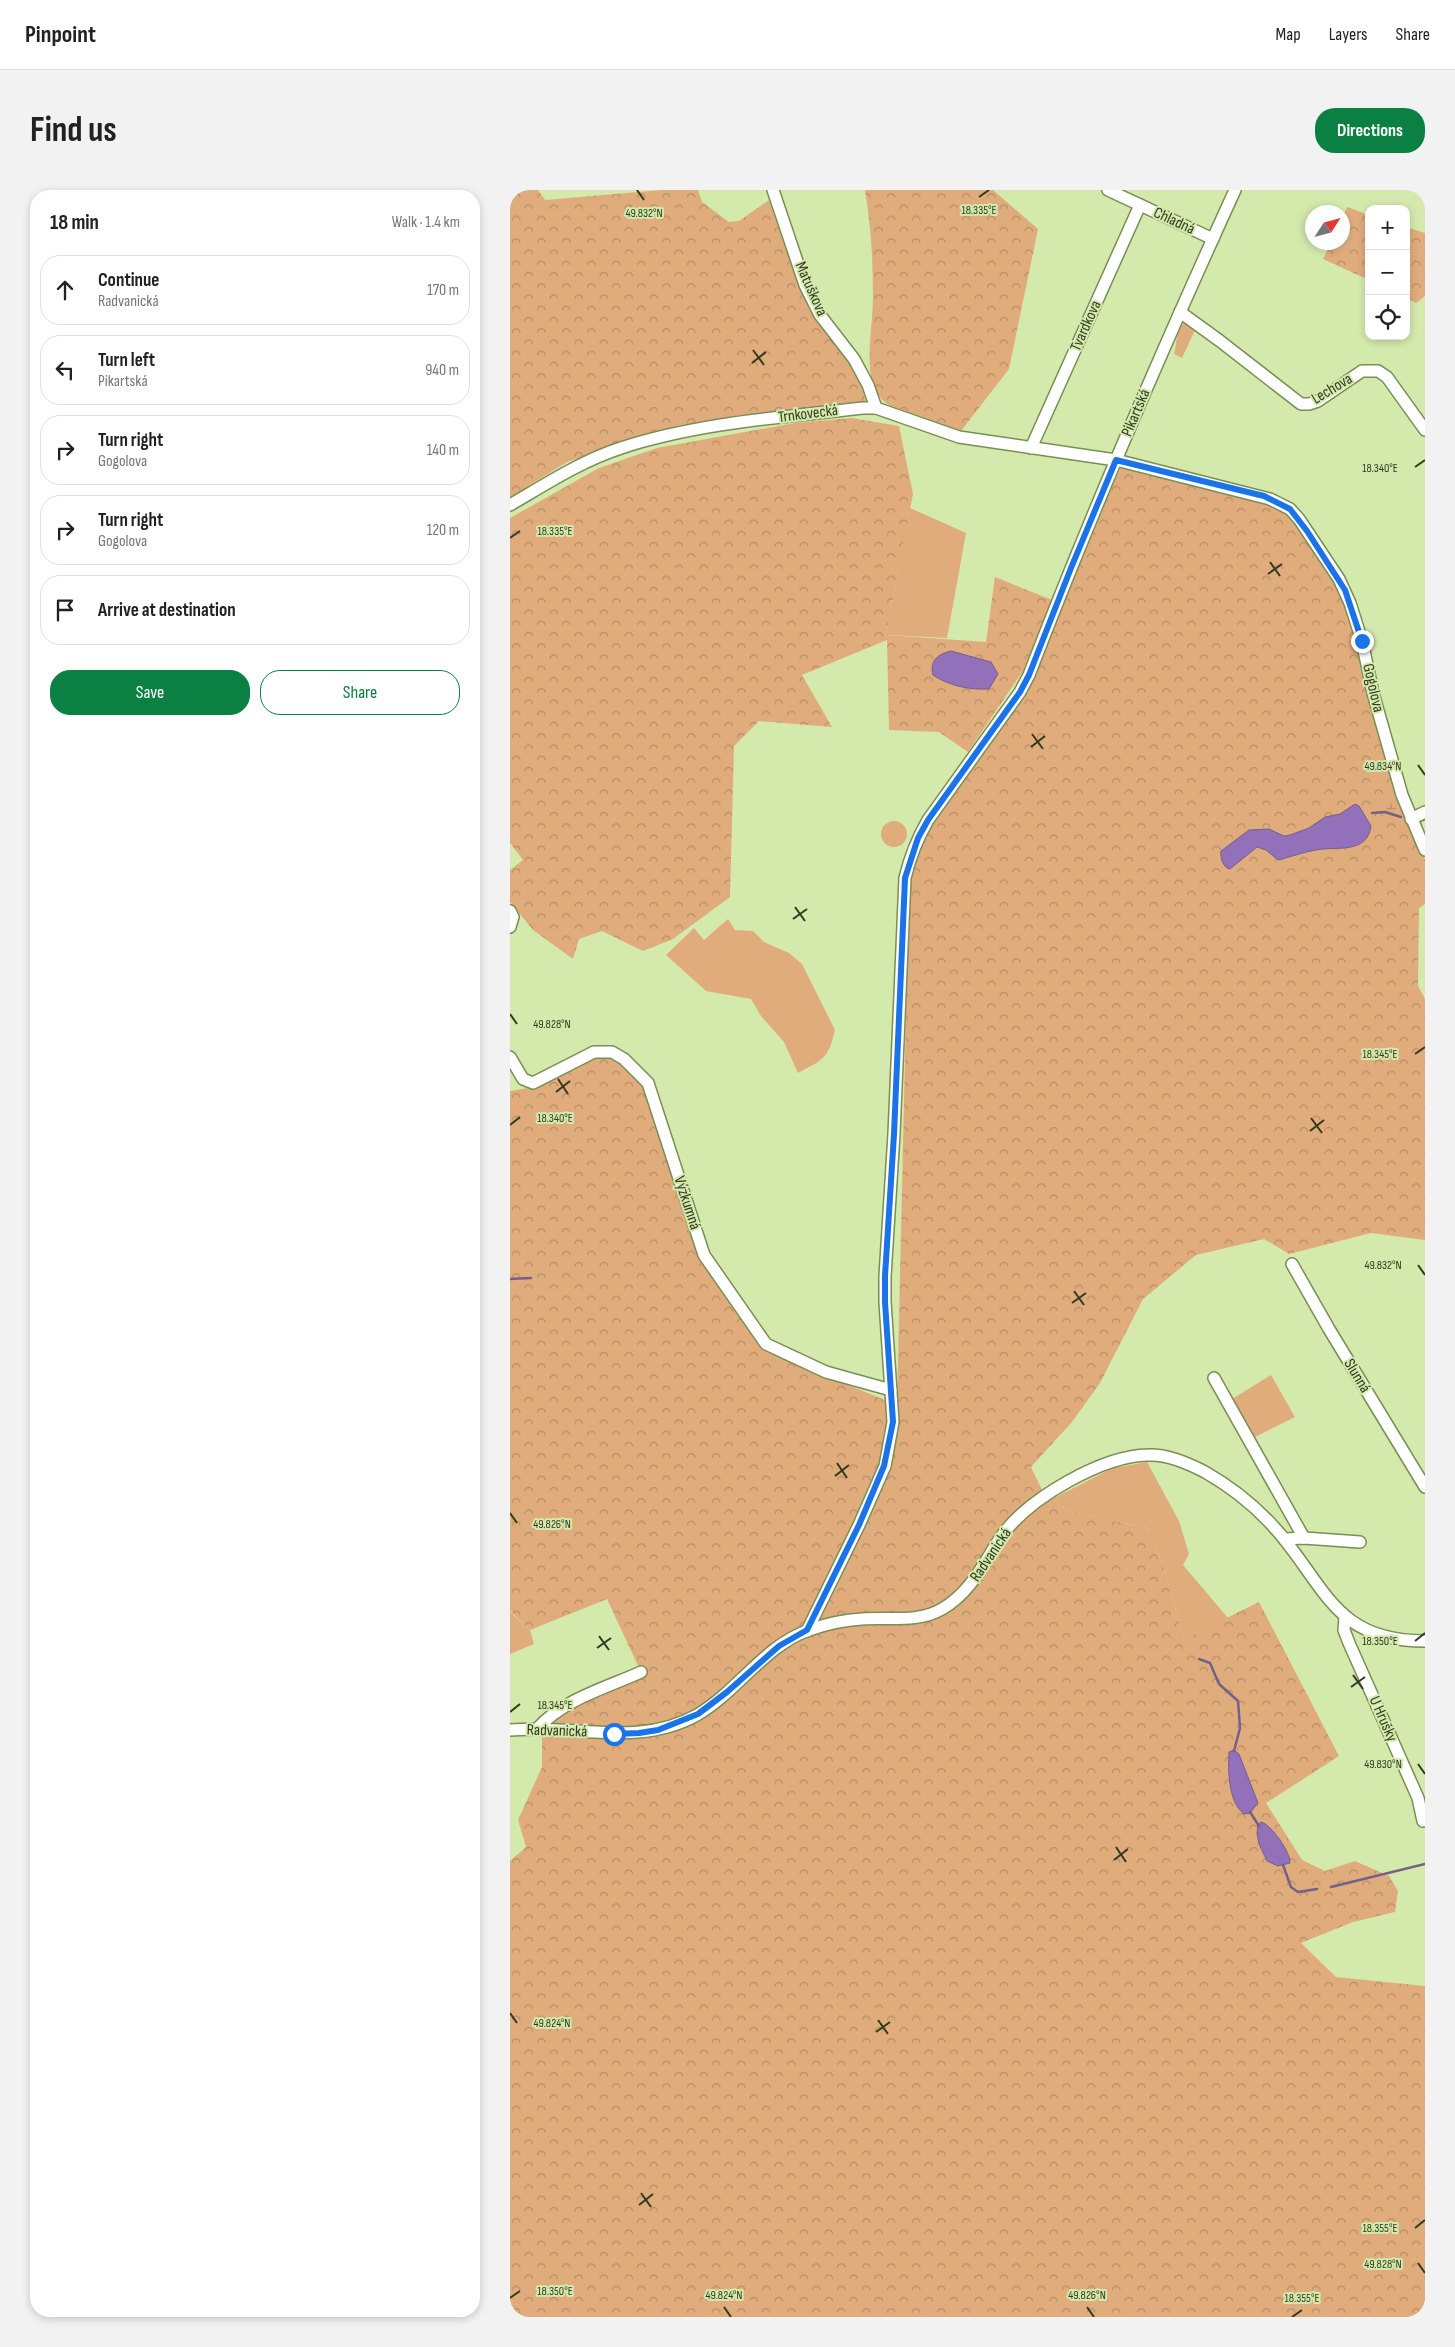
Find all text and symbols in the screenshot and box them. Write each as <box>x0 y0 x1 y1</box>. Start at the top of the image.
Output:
text: Pinpoint <box>25 20 96 49</box>
text: Map <box>1276 24 1301 45</box>
text: Layers <box>1329 24 1368 45</box>
text: Share <box>1396 24 1430 45</box>
button: Directions <box>1315 108 1425 153</box>
text: Find us <box>30 109 117 152</box>
text: 18.335°E <box>961 203 997 218</box>
street label: Chladná <box>1150 203 1198 239</box>
north arrow <box>1305 205 1350 250</box>
map controls <box>1365 205 1410 340</box>
button: + <box>1365 205 1410 250</box>
text: 49.832°N <box>625 206 663 221</box>
text: 18 min <box>50 210 99 235</box>
text: Walk · 1.4 km <box>392 213 460 232</box>
button: − <box>1365 250 1410 295</box>
street label: Matuškova <box>791 259 831 319</box>
text: Continue <box>98 269 159 292</box>
icon: ahead <box>51 276 79 304</box>
text: 170 m <box>427 281 459 300</box>
text: Radvanická <box>98 292 159 311</box>
button: locate <box>1365 295 1410 340</box>
street label: Tvardkova <box>1066 298 1106 354</box>
text: Turn left <box>98 349 155 372</box>
icon: left <box>51 356 79 384</box>
text: 940 m <box>425 361 459 380</box>
street label: Lechova <box>1308 370 1356 408</box>
text: Pikartská <box>98 372 148 391</box>
street label: Pikartská <box>1118 386 1154 440</box>
street label: Trnkovecká <box>777 401 839 427</box>
text: Turn right <box>98 429 163 452</box>
icon: right <box>51 436 79 464</box>
text: 140 m <box>427 441 459 460</box>
text: Gogolova <box>98 452 147 471</box>
text: 18.340°E <box>1362 461 1398 476</box>
text: Turn right <box>98 509 163 532</box>
icon: right <box>51 516 79 544</box>
text: 120 m <box>427 521 459 540</box>
text: 18.335°E <box>537 524 573 539</box>
text: Gogolova <box>98 532 147 551</box>
icon: arrive <box>51 596 79 624</box>
text: Arrive at destination <box>98 599 236 622</box>
route end <box>1351 630 1374 653</box>
street label: Gogolova <box>1358 662 1388 714</box>
button: Save <box>50 670 250 715</box>
button: Share <box>260 670 460 715</box>
text: 49.834°N <box>1365 759 1401 774</box>
text: 49.828°N <box>533 1017 571 1032</box>
text: 18.345°E <box>1362 1047 1398 1062</box>
text: 18.340°E <box>537 1111 573 1126</box>
street label: Výzkumná <box>669 1174 705 1232</box>
text: 49.832°N <box>1364 1258 1402 1273</box>
street label: Slunná <box>1339 1356 1375 1396</box>
text: 49.826°N <box>533 1517 571 1532</box>
street label: Radvanická <box>966 1525 1016 1585</box>
text: 18.350°E <box>1362 1634 1398 1649</box>
street label: U Hrušky <box>1365 1693 1401 1745</box>
text: 18.345°E <box>537 1698 573 1713</box>
street label: Radvanická <box>526 1720 588 1742</box>
route start <box>603 1723 626 1746</box>
text: 49.830°N <box>1364 1757 1402 1772</box>
text: 49.824°N <box>534 2016 570 2031</box>
text: 18.355°E <box>1363 2221 1397 2236</box>
text: 49.828°N <box>1364 2257 1402 2272</box>
text: 18.350°E <box>537 2284 573 2299</box>
text: 49.824°N <box>706 2288 742 2303</box>
text: 49.826°N <box>1068 2288 1106 2303</box>
text: 18.355°E <box>1285 2291 1319 2306</box>

